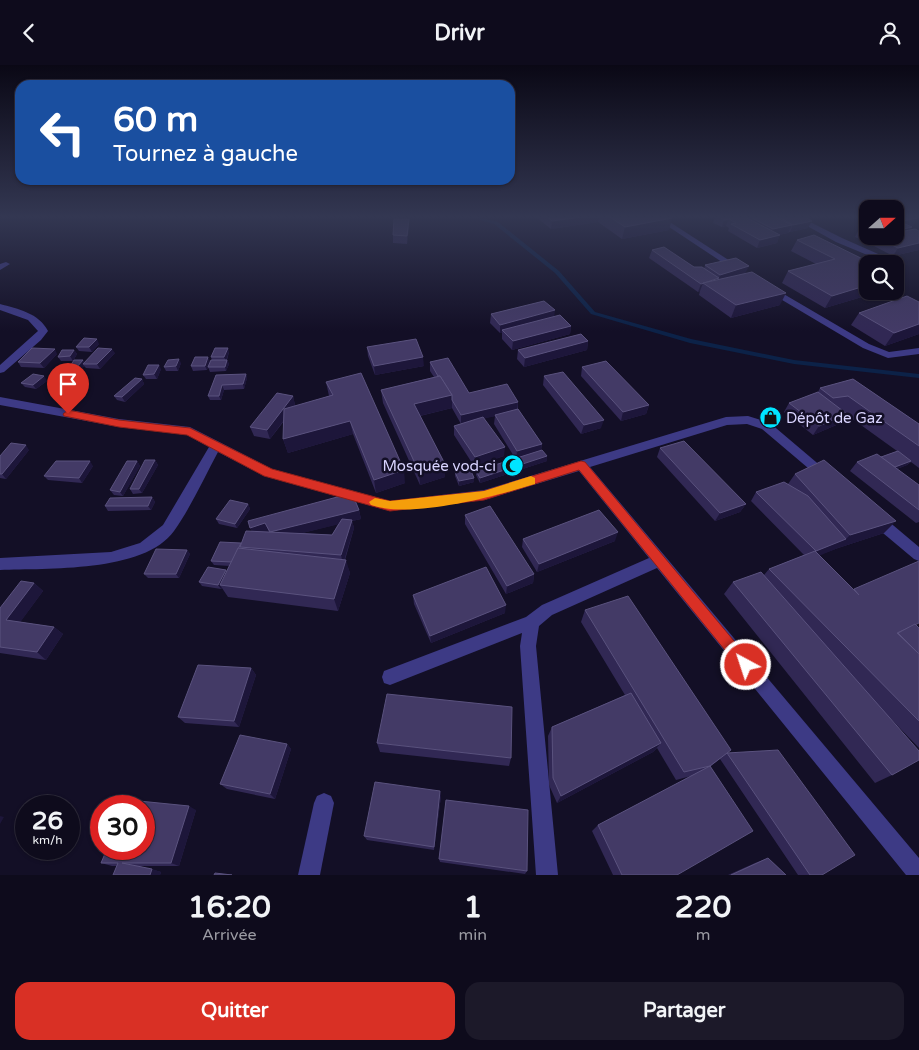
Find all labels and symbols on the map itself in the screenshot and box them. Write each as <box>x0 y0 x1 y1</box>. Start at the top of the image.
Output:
north arrow <box>859 200 904 245</box>
pin <box>47 363 89 414</box>
shop icon: Dépôt de Gaz <box>758 406 782 430</box>
place label: Dépôt de Gaz <box>786 409 883 427</box>
mosque icon: Mosquée vod-ci <box>500 454 524 478</box>
place label: Mosquée vod-ci <box>383 457 496 475</box>
position arrow <box>719 638 771 690</box>
speed limit sign: 30 <box>90 795 155 860</box>

